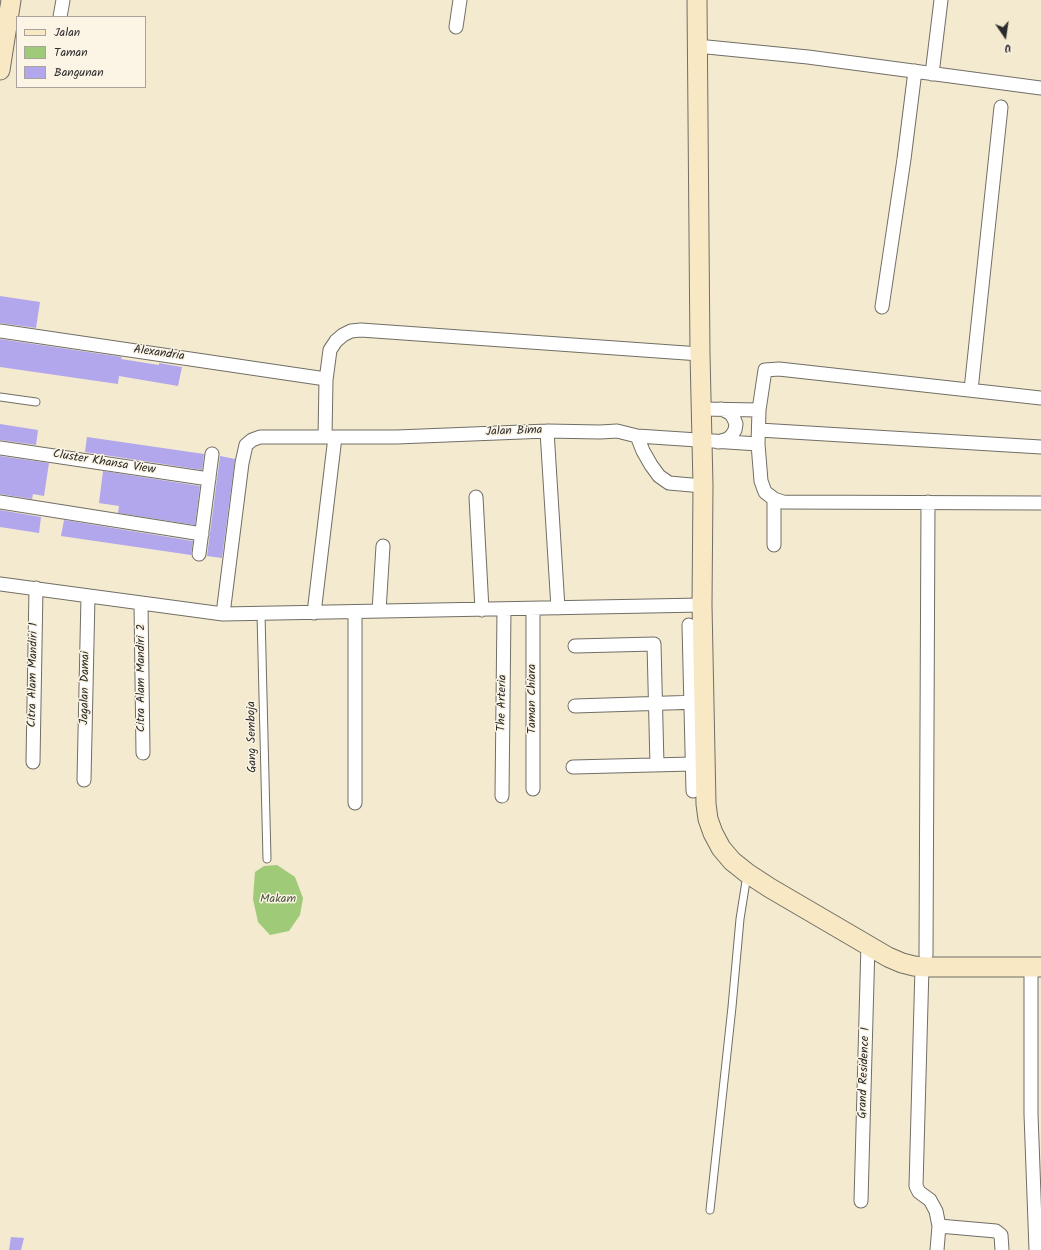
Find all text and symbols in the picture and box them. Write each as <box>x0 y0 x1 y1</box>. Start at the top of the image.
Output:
legend <box>16 16 146 88</box>
north arrow <box>985 16 1025 56</box>
text: Jalan <box>54 23 80 42</box>
text: U <box>1002 38 1013 57</box>
text: Taman <box>54 43 88 62</box>
text: Bangunan <box>54 63 104 82</box>
street label: Alexandria <box>133 343 185 365</box>
street label: Jalan Bima <box>485 424 543 440</box>
street label: Cluster Khansa View <box>52 448 156 478</box>
street label: Citra Alam Mandiri 1 <box>26 622 42 728</box>
street label: Citra Alam Mandiri 2 <box>135 624 149 732</box>
street label: Jagalan Damai <box>78 651 94 725</box>
street label: Taman Chiara <box>526 664 540 734</box>
street label: The Arteria <box>495 674 511 732</box>
street label: Gang Semboja <box>245 701 261 773</box>
park label: Makam <box>260 893 296 907</box>
street label: Grand Residence 1 <box>856 1027 874 1119</box>

